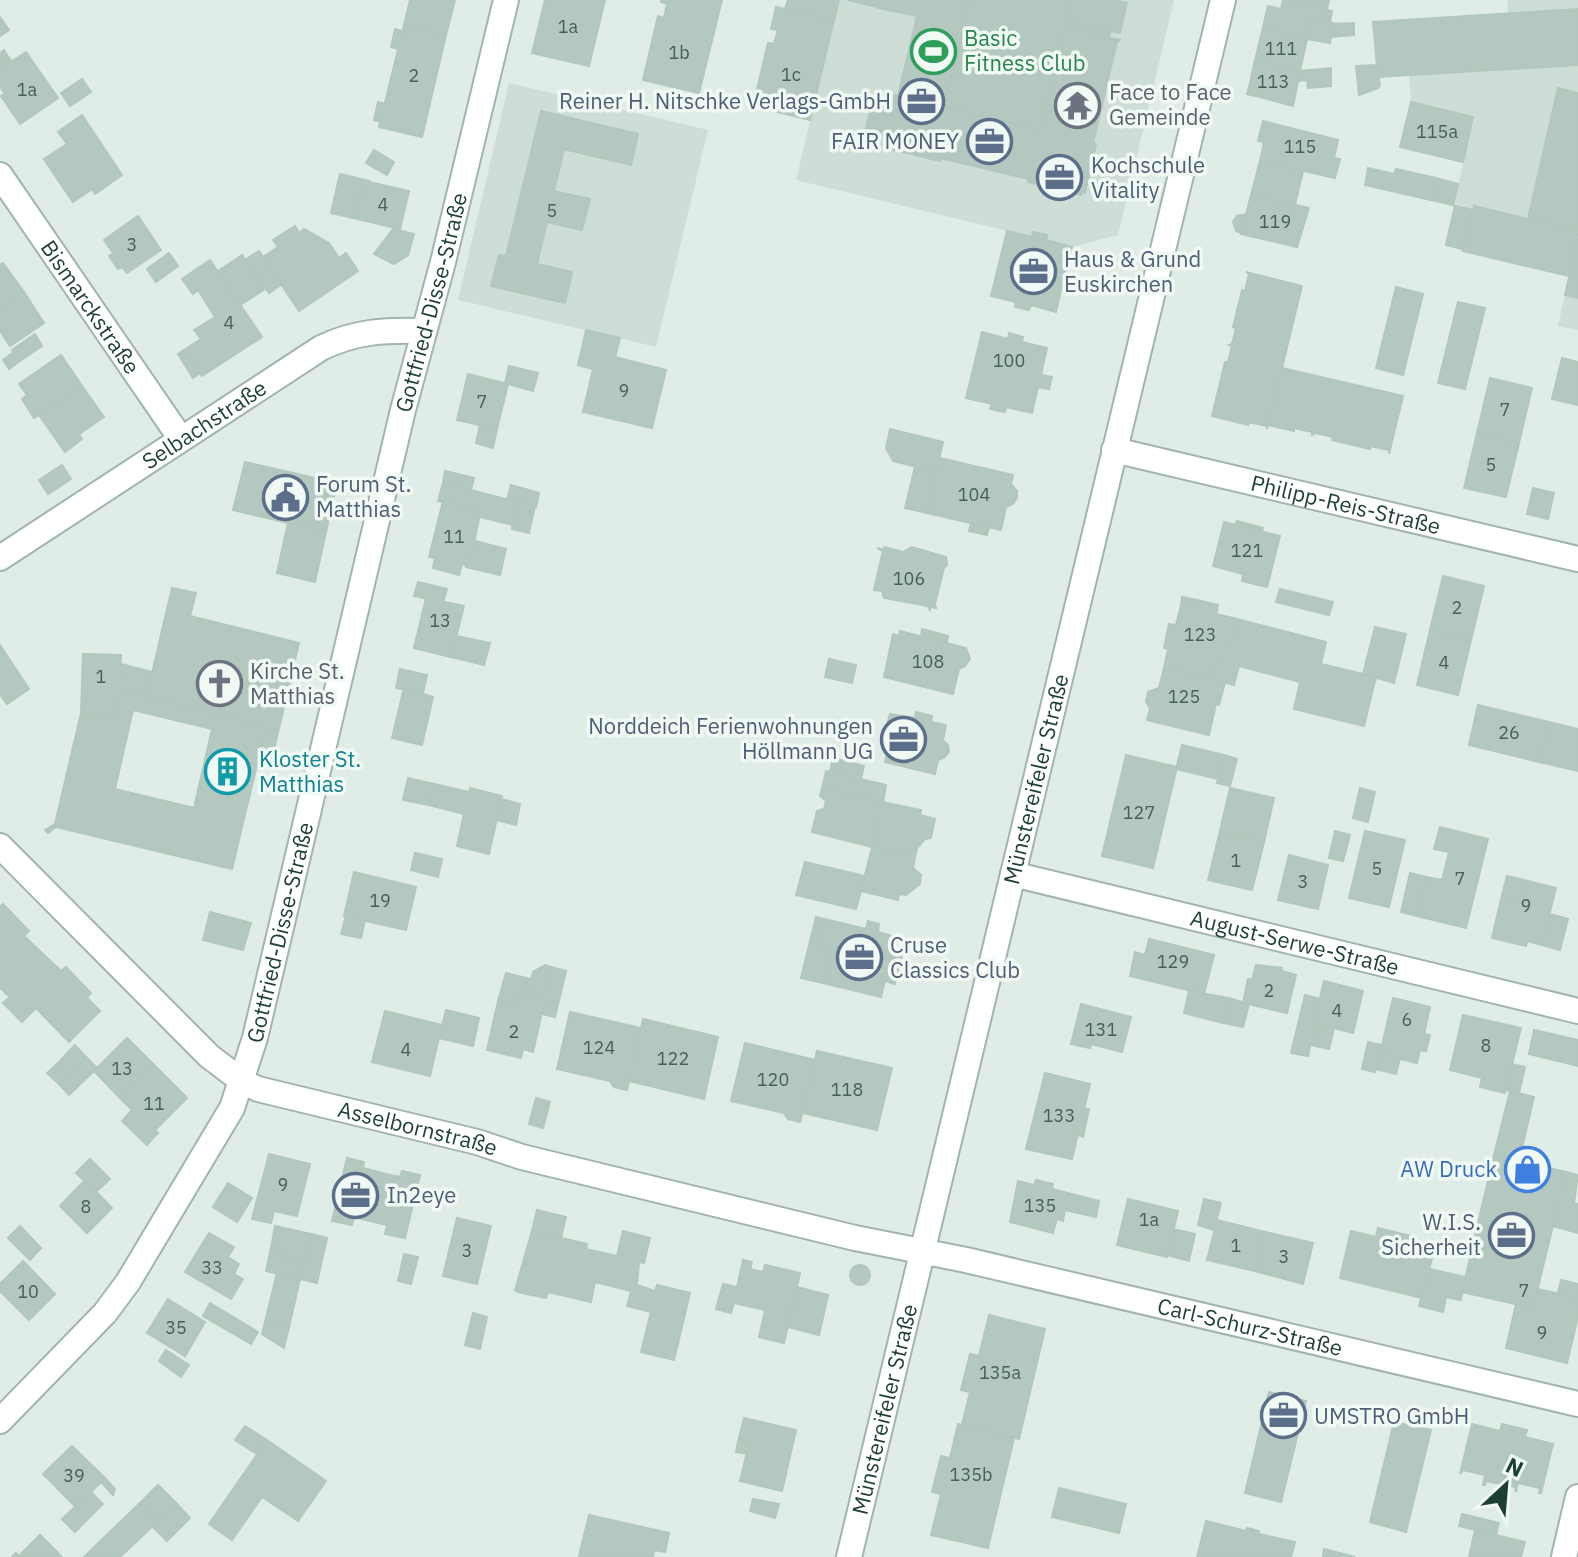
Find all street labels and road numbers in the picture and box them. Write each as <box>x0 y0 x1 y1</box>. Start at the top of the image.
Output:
street label: Gottfried-Disse-Straße <box>388 190 473 415</box>
street label: Bismarckstraße <box>35 234 147 379</box>
street label: Selbachstraße <box>136 373 272 475</box>
street label: Philipp-Reis-Straße <box>1248 468 1444 540</box>
street label: Münstereifeler Straße <box>996 671 1075 887</box>
street label: Gottfried-Disse-Straße <box>239 819 319 1046</box>
street label: August-Serwe-Straße <box>1188 903 1402 981</box>
street label: Asselbornstraße <box>335 1094 501 1162</box>
street label: Carl-Schurz-Straße <box>1155 1291 1345 1362</box>
street label: Münstereifeler Straße <box>845 1301 923 1517</box>

